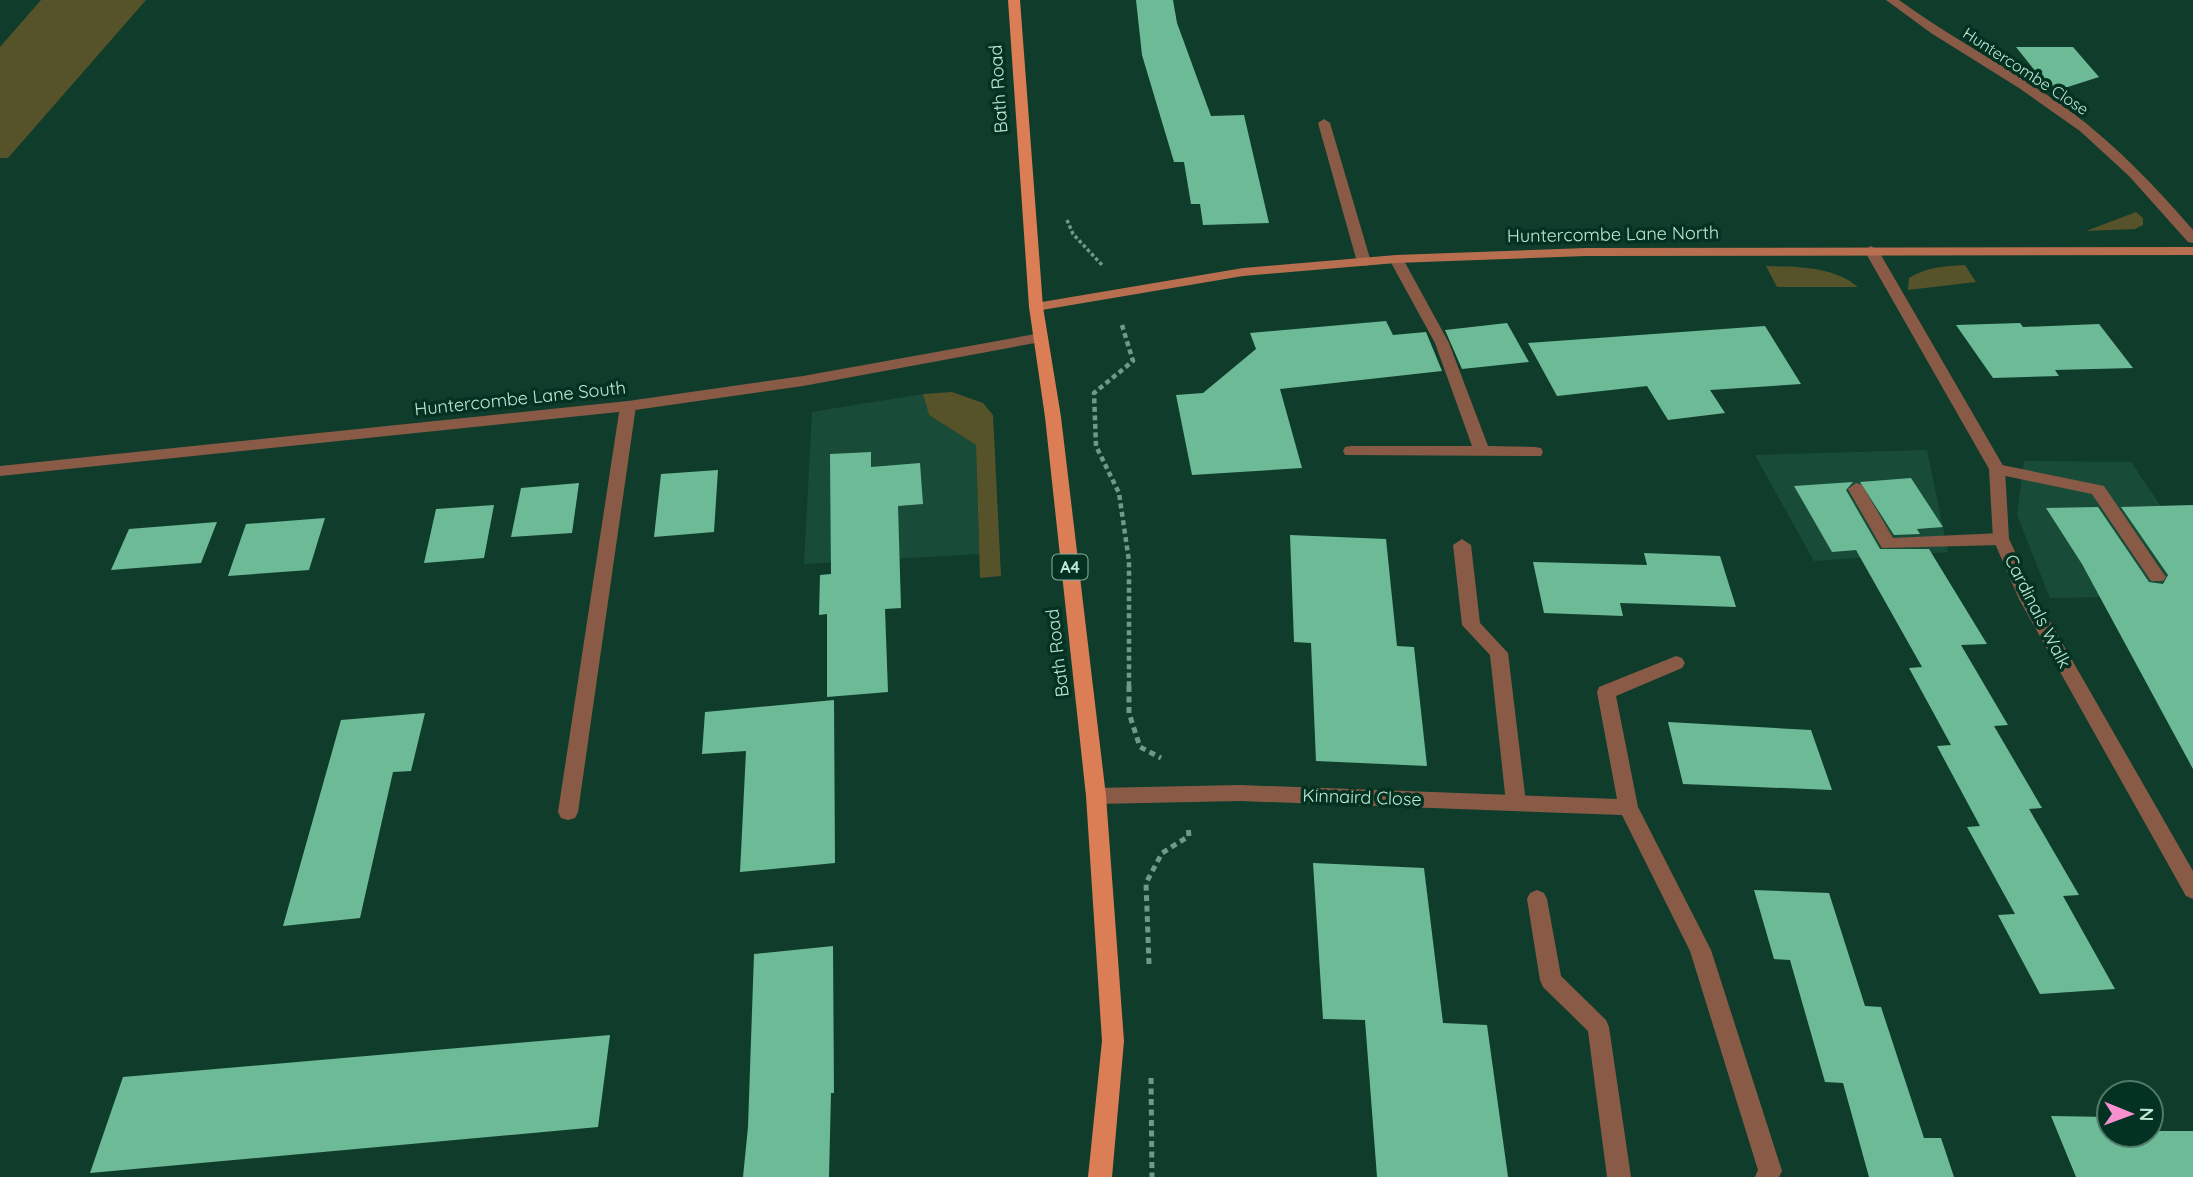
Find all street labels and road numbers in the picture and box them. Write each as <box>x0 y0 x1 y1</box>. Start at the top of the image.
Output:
street label: Huntercombe Close <box>1959 23 2093 119</box>
street label: Bath Road <box>983 44 1013 134</box>
street label: Huntercombe Lane North <box>1507 221 1719 247</box>
street label: Huntercombe Lane South <box>413 375 627 421</box>
street label: Cardinals Walk <box>1999 550 2077 672</box>
road number: A4 <box>1052 554 1088 580</box>
street label: Bath Road <box>1040 608 1074 698</box>
street label: Kinnaird Close <box>1302 783 1422 811</box>

